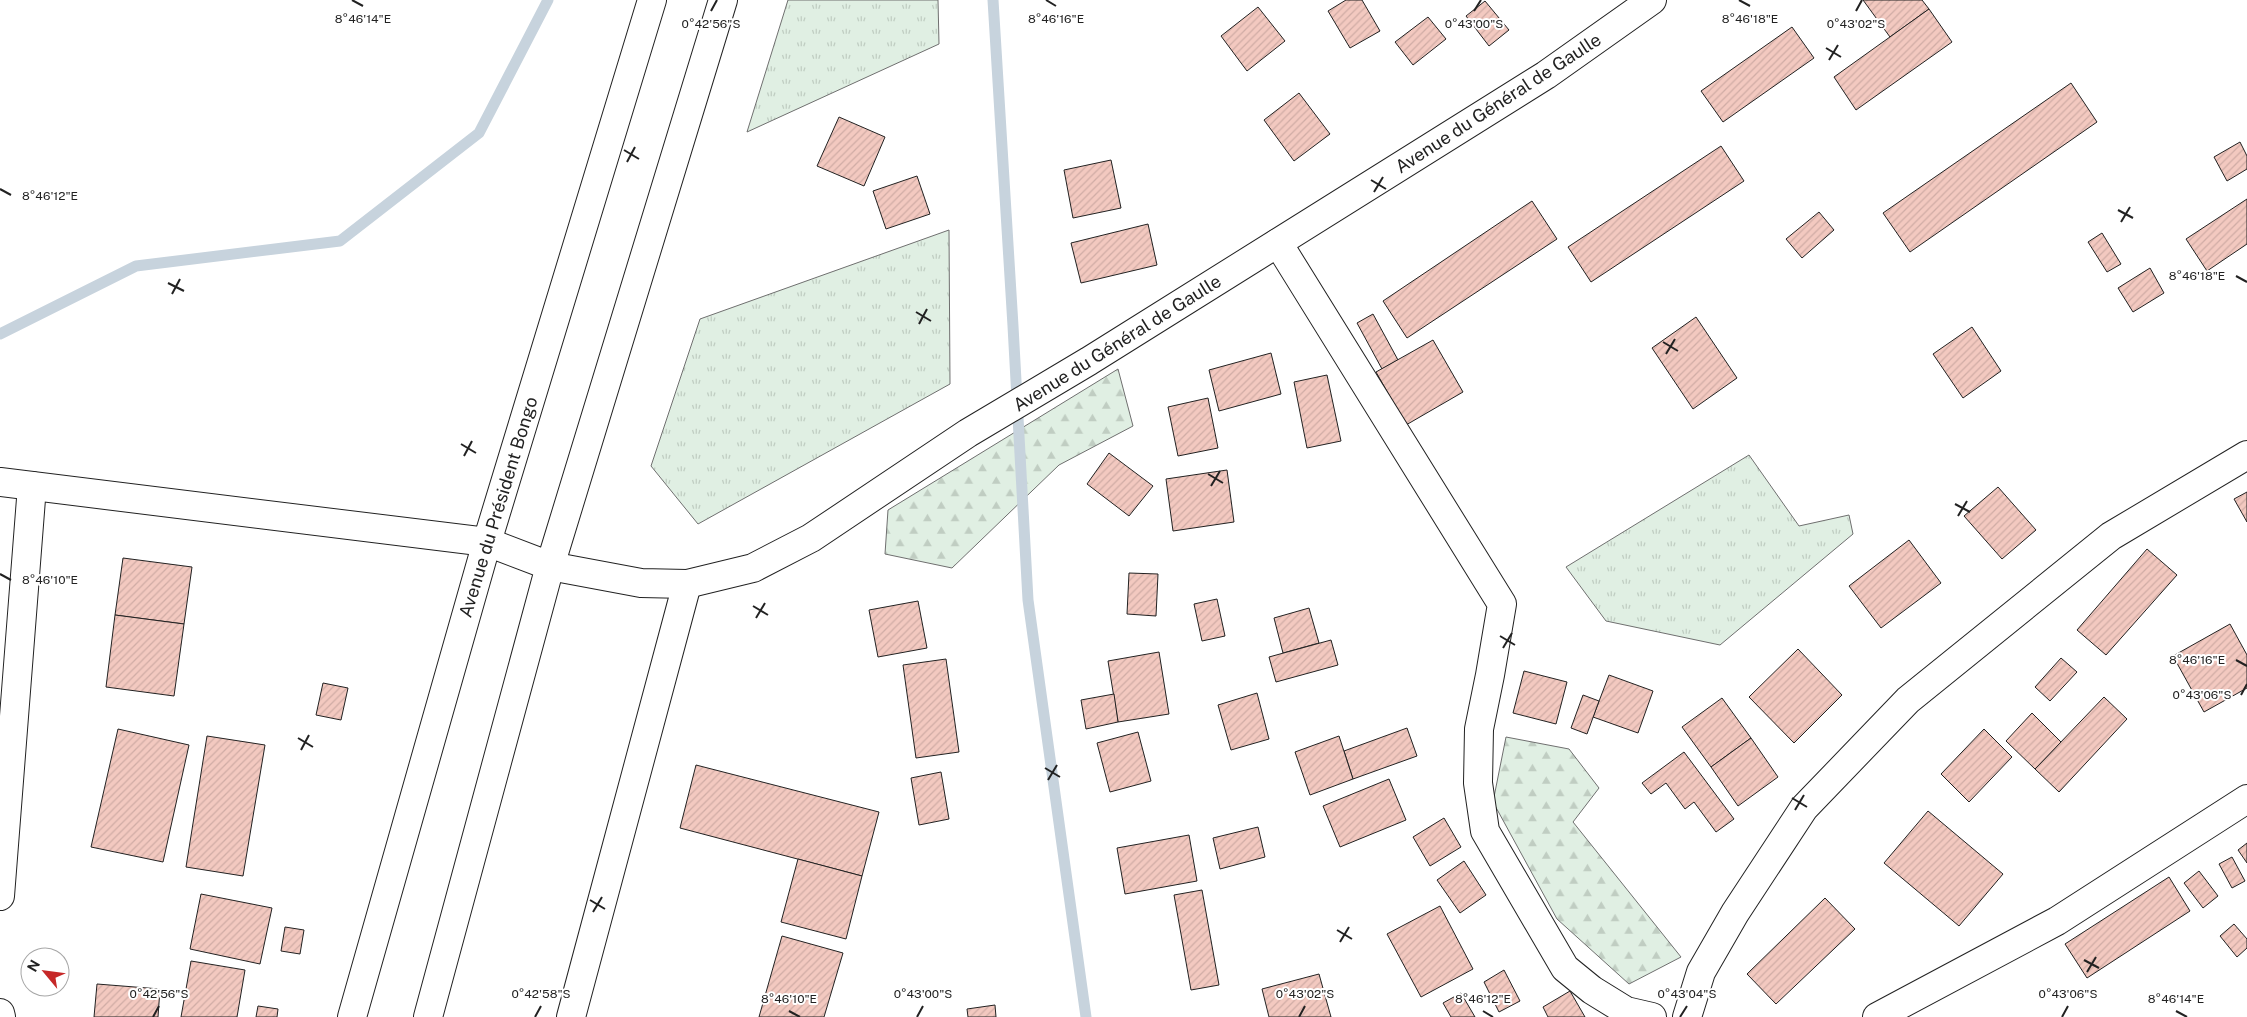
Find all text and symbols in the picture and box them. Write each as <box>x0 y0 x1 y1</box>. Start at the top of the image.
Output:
text: 8°46'14"E <box>335 12 391 26</box>
text: 8°46'16"E <box>1028 12 1084 26</box>
text: 8°46'18"E <box>1722 12 1778 26</box>
text: 0°42'56"S <box>682 17 740 31</box>
text: 0°43'00"S <box>1445 17 1503 31</box>
text: 0°43'02"S <box>1827 17 1885 31</box>
street label: Avenue du Général de Gaulle <box>1391 29 1605 177</box>
text: 8°46'12"E <box>22 189 78 203</box>
text: 8°46'18"E <box>2169 269 2225 283</box>
street label: Avenue du Général de Gaulle <box>1009 270 1225 416</box>
street label: Avenue du Président Bongo <box>454 394 542 620</box>
text: 8°46'10"E <box>22 573 78 587</box>
text: 8°46'16"E <box>2169 653 2225 667</box>
text: 0°43'06"S <box>2173 688 2231 702</box>
north arrow <box>20 947 70 997</box>
text: N <box>24 957 43 974</box>
text: 0°42'56"S <box>130 987 188 1001</box>
text: 0°42'58"S <box>511 987 571 1001</box>
text: 0°43'00"S <box>894 987 952 1001</box>
text: 0°43'02"S <box>1276 987 1334 1001</box>
text: 0°43'04"S <box>1658 987 1717 1001</box>
text: 0°43'06"S <box>2039 987 2097 1001</box>
text: 8°46'10"E <box>761 992 817 1006</box>
text: 8°46'12"E <box>1455 992 1511 1006</box>
text: 8°46'14"E <box>2148 992 2204 1006</box>

